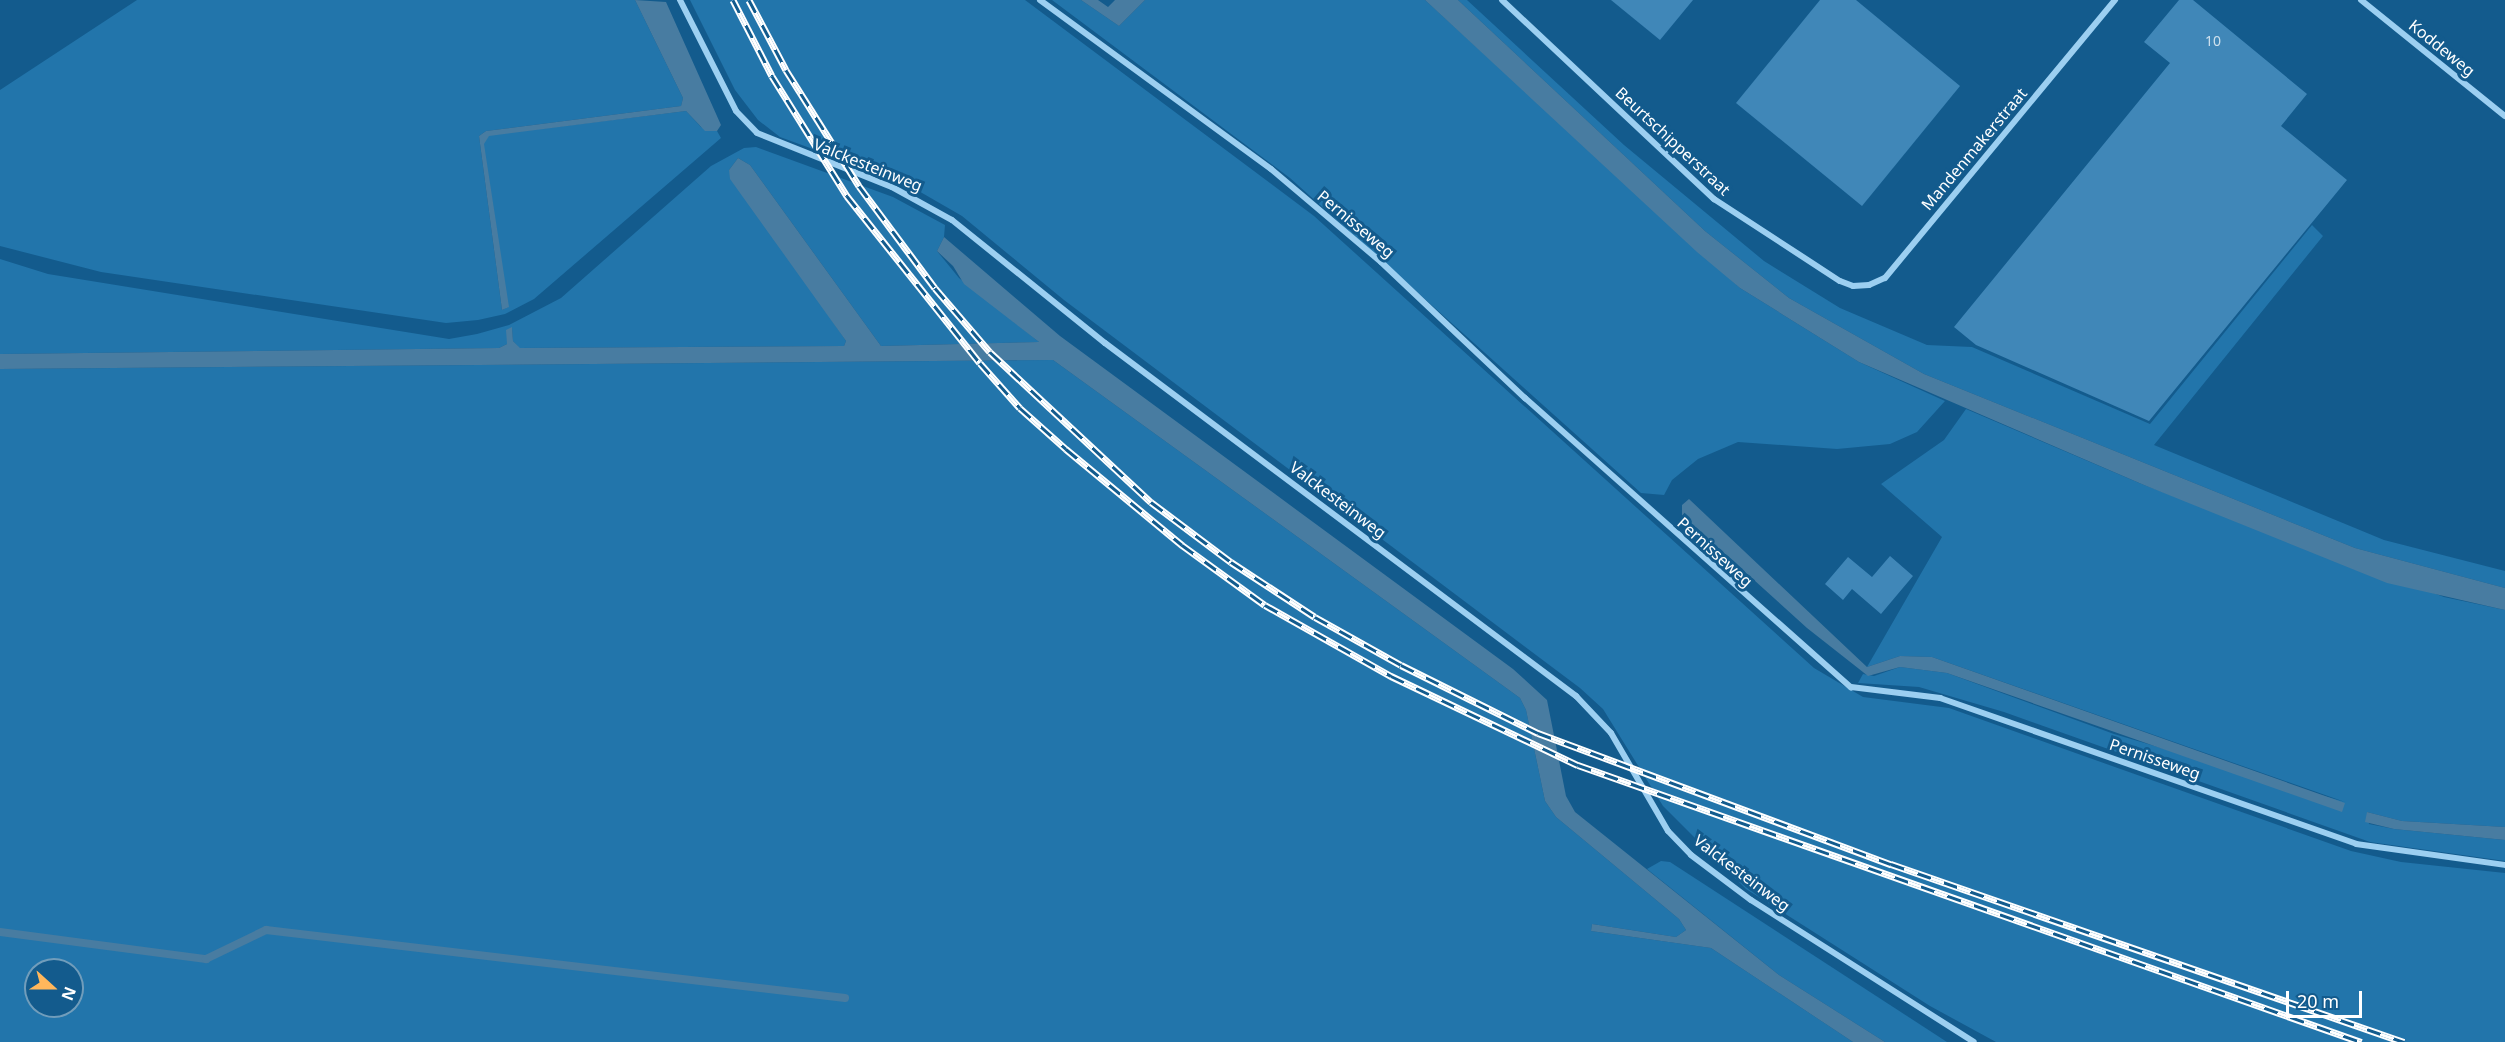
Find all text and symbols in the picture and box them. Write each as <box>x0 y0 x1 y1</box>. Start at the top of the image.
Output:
street label: Koddeweg <box>2405 16 2479 80</box>
house number: 10 <box>2205 33 2221 49</box>
street label: Beurtschipperstraat <box>1612 83 1734 199</box>
street label: Mandenmakerstraat <box>1917 84 2031 214</box>
street label: Valckesteinweg <box>811 134 925 196</box>
street label: Pernisseweg <box>1314 186 1398 262</box>
street label: Valckesteinweg <box>1286 458 1390 542</box>
street label: Pernisseweg <box>1673 513 1757 591</box>
street label: Pernisseweg <box>2107 734 2203 784</box>
street label: Valckesteinweg <box>1690 831 1794 915</box>
north arrow <box>24 958 84 1018</box>
scale bar <box>2289 979 2366 1017</box>
text: N <box>56 984 82 1004</box>
text: 20 m <box>2297 989 2339 1013</box>

